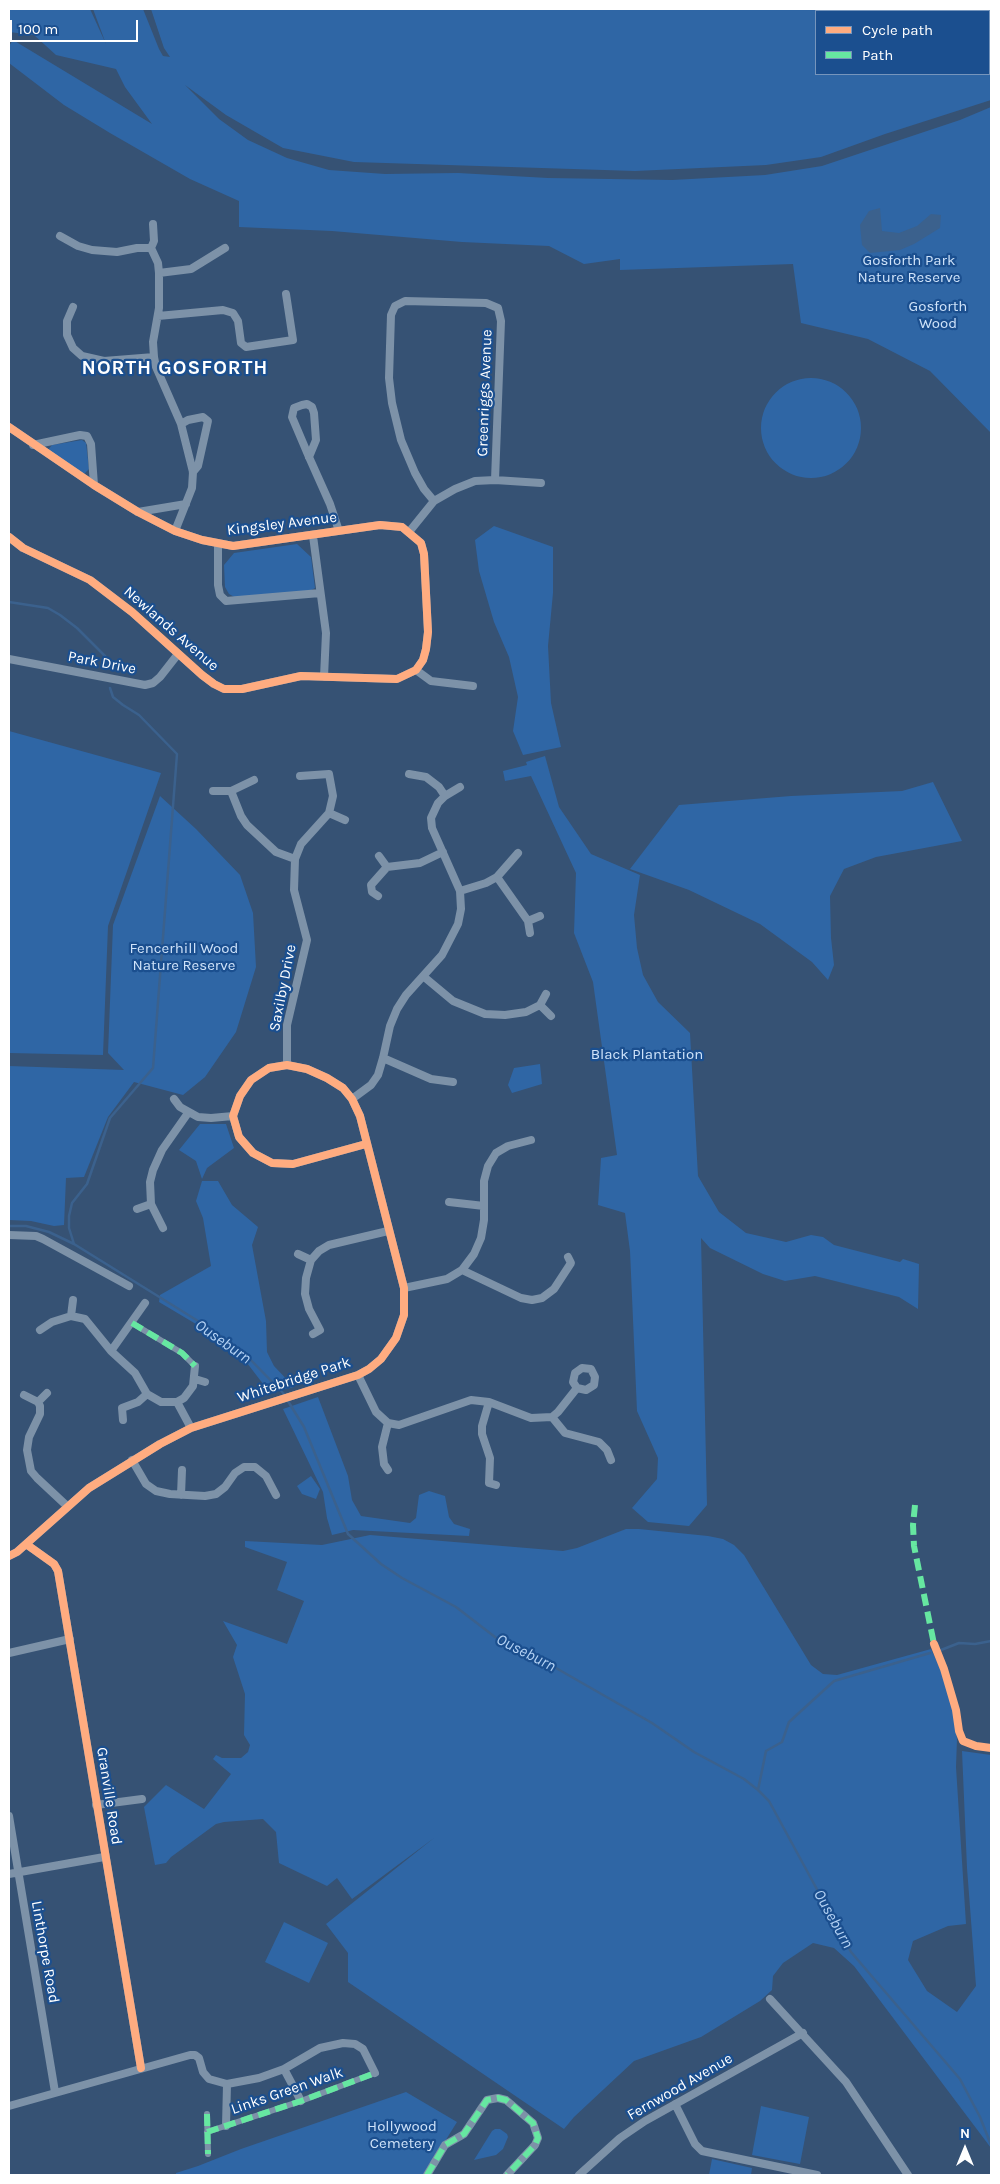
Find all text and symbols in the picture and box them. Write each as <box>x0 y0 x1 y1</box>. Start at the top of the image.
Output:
scale bar <box>12 10 140 42</box>
legend <box>815 10 990 75</box>
text: 100 m <box>18 20 58 38</box>
text: Cycle path <box>862 21 933 39</box>
text: Path <box>862 46 893 64</box>
park label: Gosforth Park Nature Reserve <box>857 252 961 287</box>
park label: Gosforth Wood <box>909 298 967 333</box>
street label: Greenriggs Avenue <box>474 329 496 457</box>
district label: NORTH GOSFORTH <box>80 356 270 380</box>
street label: Kingsley Avenue <box>226 508 338 540</box>
street label: Newlands Avenue <box>120 583 222 675</box>
street label: Park Drive <box>66 648 138 678</box>
park label: Fencerhill Wood Nature Reserve <box>130 940 238 975</box>
street label: Saxilby Drive <box>266 943 300 1033</box>
park label: Black Plantation <box>591 1046 703 1064</box>
water label: Ouseburn <box>191 1316 255 1368</box>
street label: Whitebridge Park <box>235 1353 353 1407</box>
water label: Ouseburn <box>493 1630 559 1676</box>
street label: Granville Road <box>92 1746 126 1846</box>
water label: Ouseburn <box>809 1886 857 1952</box>
street label: Linthorpe Road <box>27 1900 63 2004</box>
street label: Fernwood Avenue <box>624 2050 736 2124</box>
street label: Links Green Walk <box>229 2063 345 2119</box>
park label: Hollywood Cemetery <box>367 2118 437 2153</box>
north arrow <box>940 2124 990 2174</box>
text: N <box>960 2125 970 2142</box>

